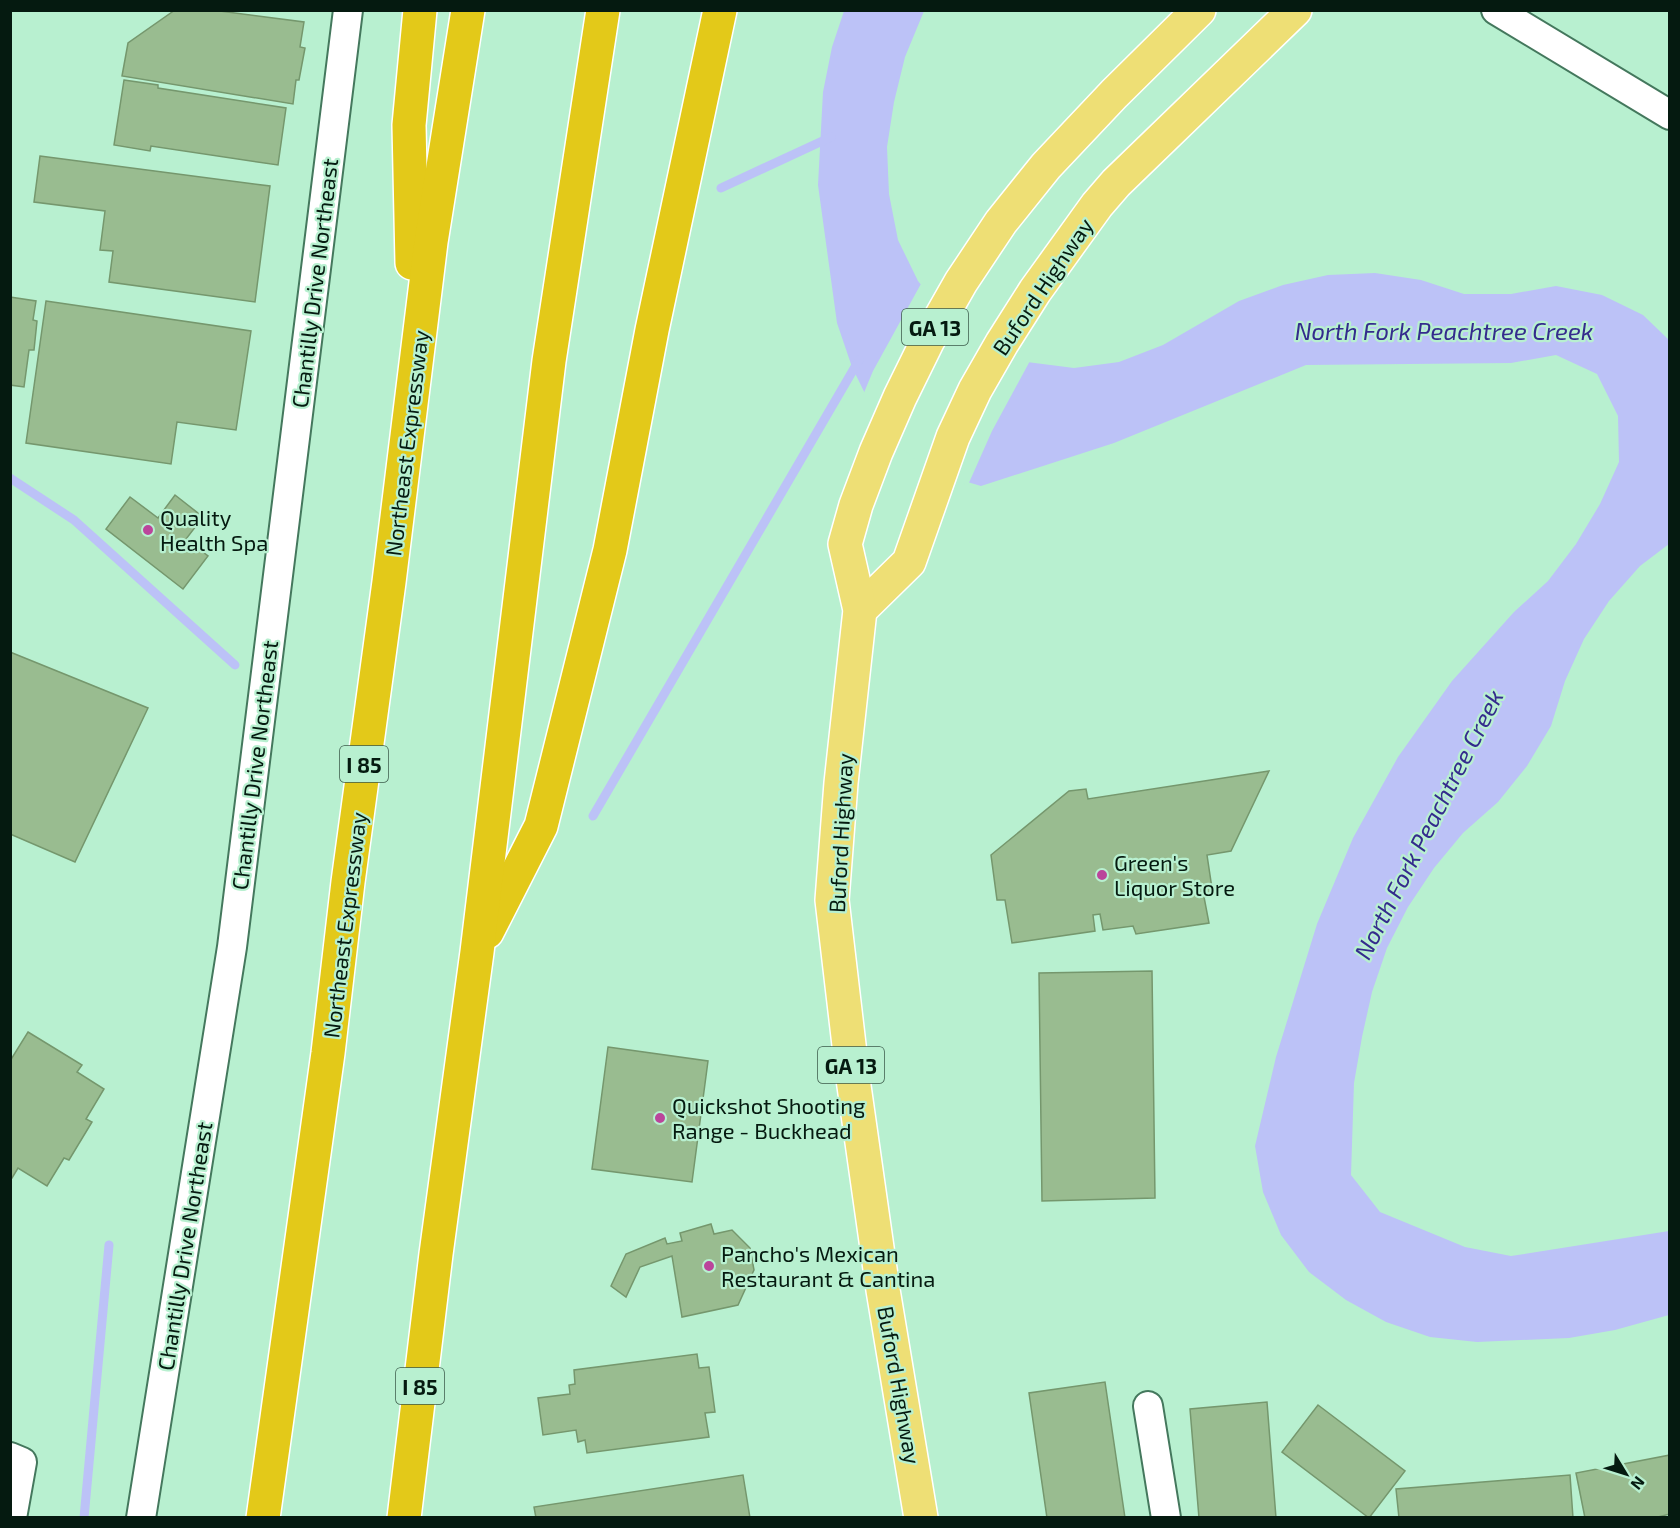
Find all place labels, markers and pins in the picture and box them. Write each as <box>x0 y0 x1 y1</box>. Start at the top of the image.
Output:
place label: Quality Health Spa <box>160 504 268 555</box>
marker: Quality Health Spa <box>141 523 155 537</box>
place label: Green's Liquor Store <box>1114 849 1235 900</box>
marker: Green's Liquor Store <box>1095 868 1109 882</box>
place label: Quickshot Shooting Range - Buckhead <box>672 1092 865 1143</box>
marker: Quickshot Shooting Range - Buckhead <box>653 1111 667 1125</box>
place label: Pancho's Mexican Restaurant & Cantina <box>721 1240 935 1291</box>
marker: Pancho's Mexican Restaurant & Cantina <box>702 1259 716 1273</box>

